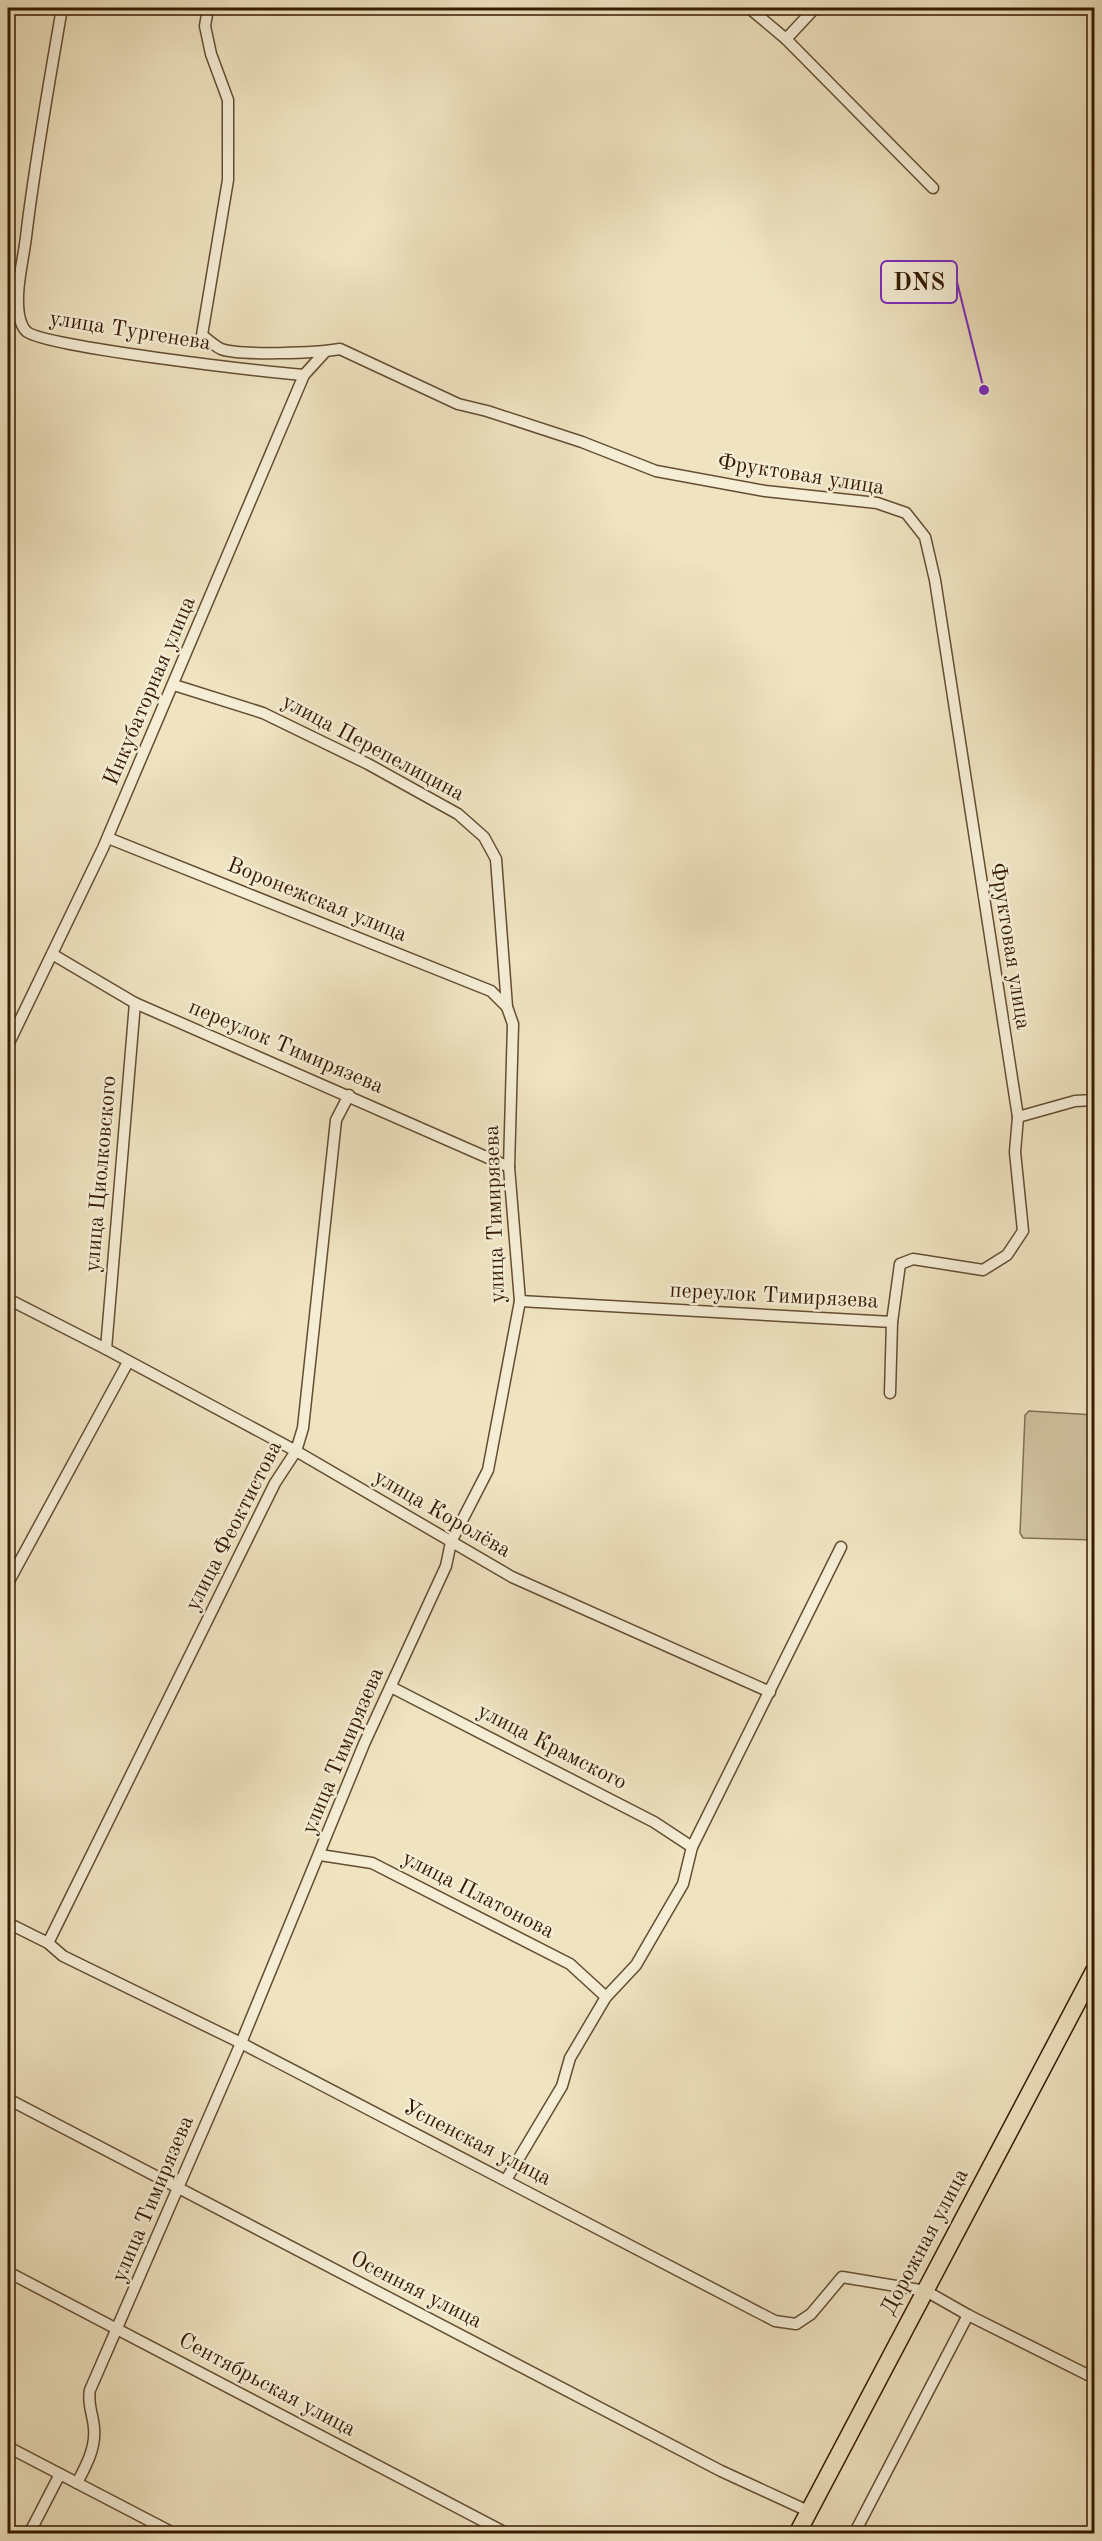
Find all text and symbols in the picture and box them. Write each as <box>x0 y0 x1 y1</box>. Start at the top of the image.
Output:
callout: DNS <box>881 261 957 303</box>
text: DNS <box>893 272 945 296</box>
street label: улица Тургенева <box>48 307 213 355</box>
street label: Фруктовая улица <box>716 451 886 499</box>
street label: Инкубаторная улица <box>100 593 200 789</box>
street label: улица Перепелицина <box>278 691 468 806</box>
street label: Воронежская улица <box>224 854 410 946</box>
street label: Фруктовая улица <box>986 861 1034 1031</box>
street label: переулок Тимирязева <box>185 996 387 1098</box>
street label: улица Циолковского <box>81 1075 121 1273</box>
street label: улица Тимирязева <box>481 1124 509 1304</box>
street label: переулок Тимирязева <box>669 1280 879 1312</box>
street label: улица Феоктистова <box>182 1437 286 1615</box>
street label: улица Королёва <box>370 1466 514 1562</box>
street label: улица Тимирязева <box>298 1664 388 1837</box>
street label: улица Крамского <box>474 1700 630 1794</box>
street label: улица Платонова <box>398 1847 558 1943</box>
street label: Успенская улица <box>399 2096 555 2190</box>
street label: улица Тимирязева <box>108 2112 198 2285</box>
street label: Дорожная улица <box>877 2165 973 2319</box>
street label: Осенняя улица <box>347 2247 486 2333</box>
street label: Сентябрьская улица <box>175 2329 359 2441</box>

